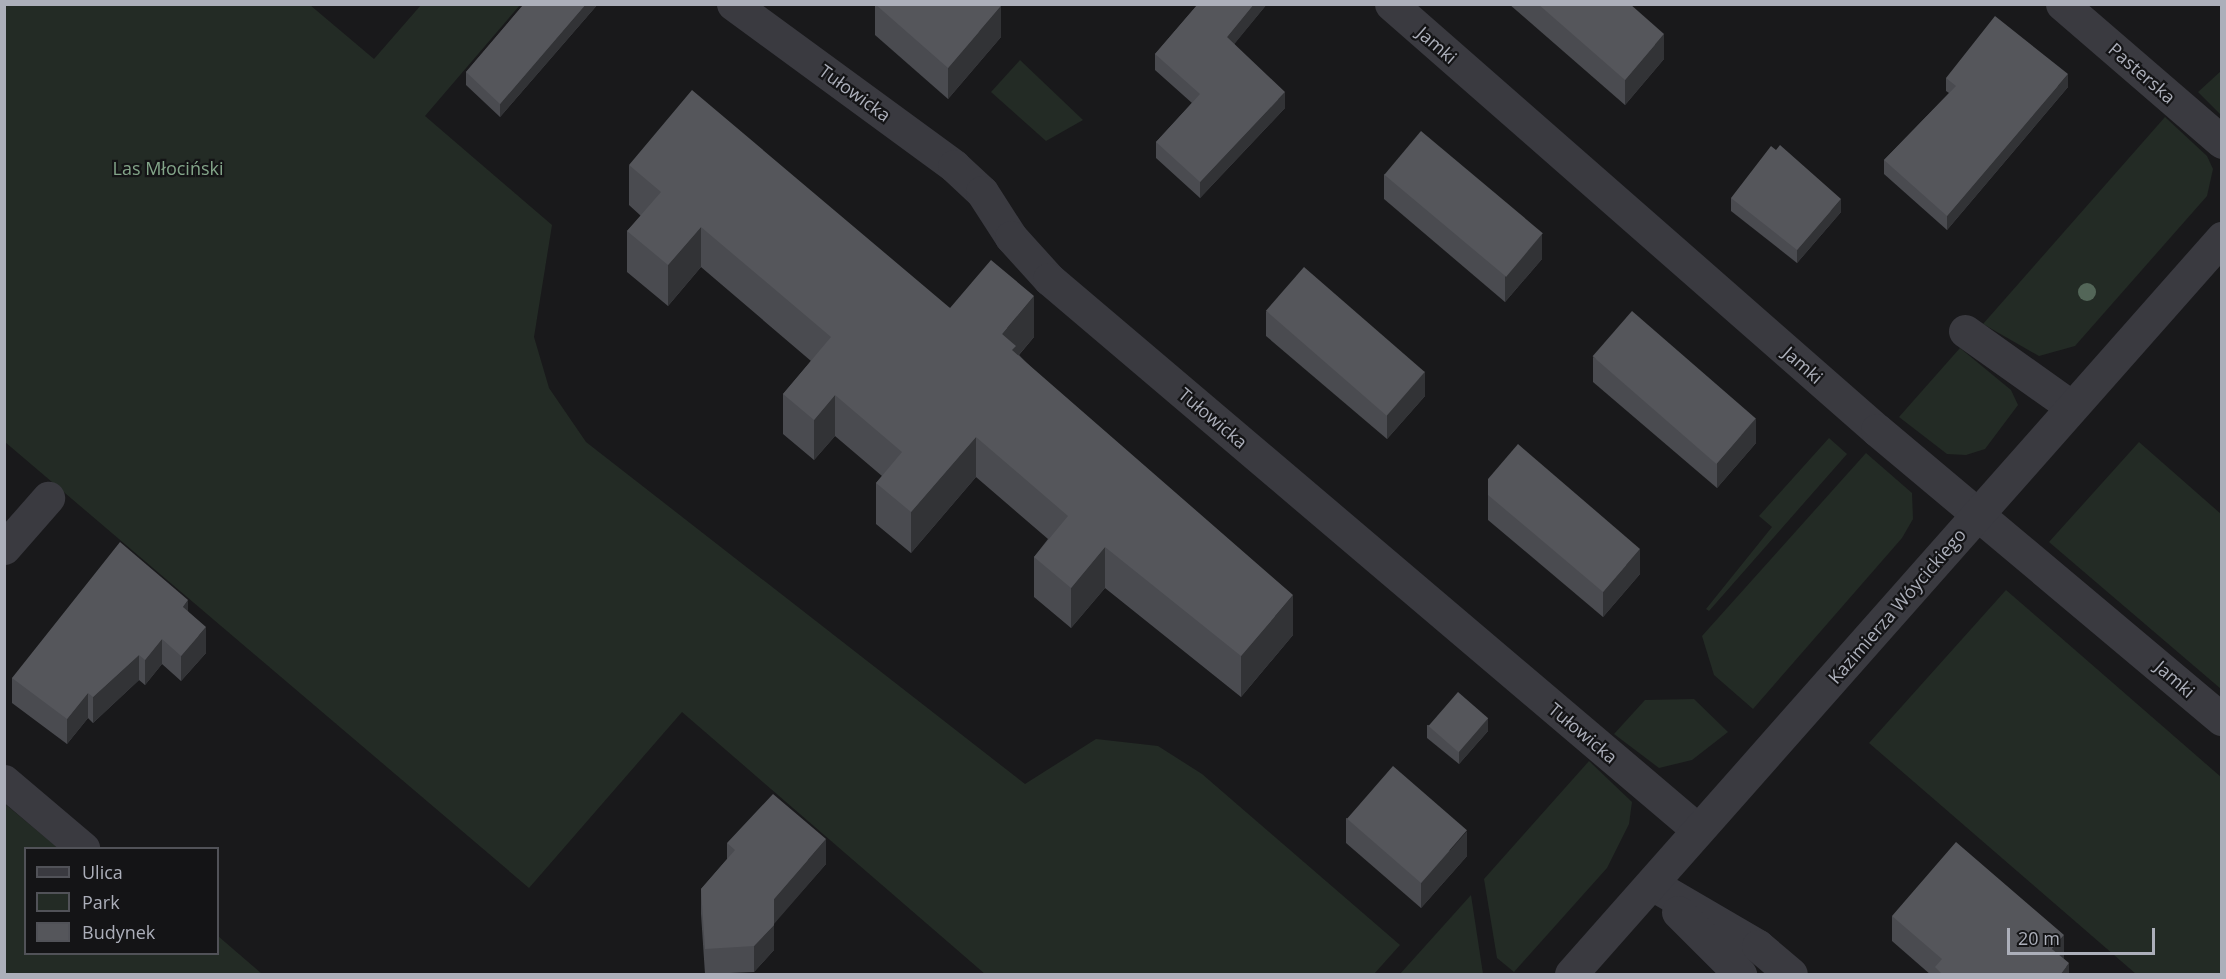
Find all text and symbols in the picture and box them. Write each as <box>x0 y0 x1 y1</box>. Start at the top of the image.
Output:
street label: Jamki <box>1413 22 1461 68</box>
street label: Pasterska <box>2104 38 2180 108</box>
street label: Tułowicka <box>815 60 895 126</box>
park label: Las Młociński <box>113 157 223 179</box>
street label: Jamki <box>1779 342 1827 388</box>
street label: Tułowicka <box>1174 383 1252 453</box>
street label: Kazimierza Wóycickiego <box>1824 524 1970 688</box>
street label: Jamki <box>2151 656 2199 702</box>
street label: Tułowicka <box>1544 698 1622 768</box>
legend <box>24 847 219 955</box>
text: Ulica <box>82 860 123 884</box>
text: Park <box>82 890 120 914</box>
scale bar <box>2010 916 2158 954</box>
text: Budynek <box>82 920 155 944</box>
text: 20 m <box>2018 926 2060 950</box>

